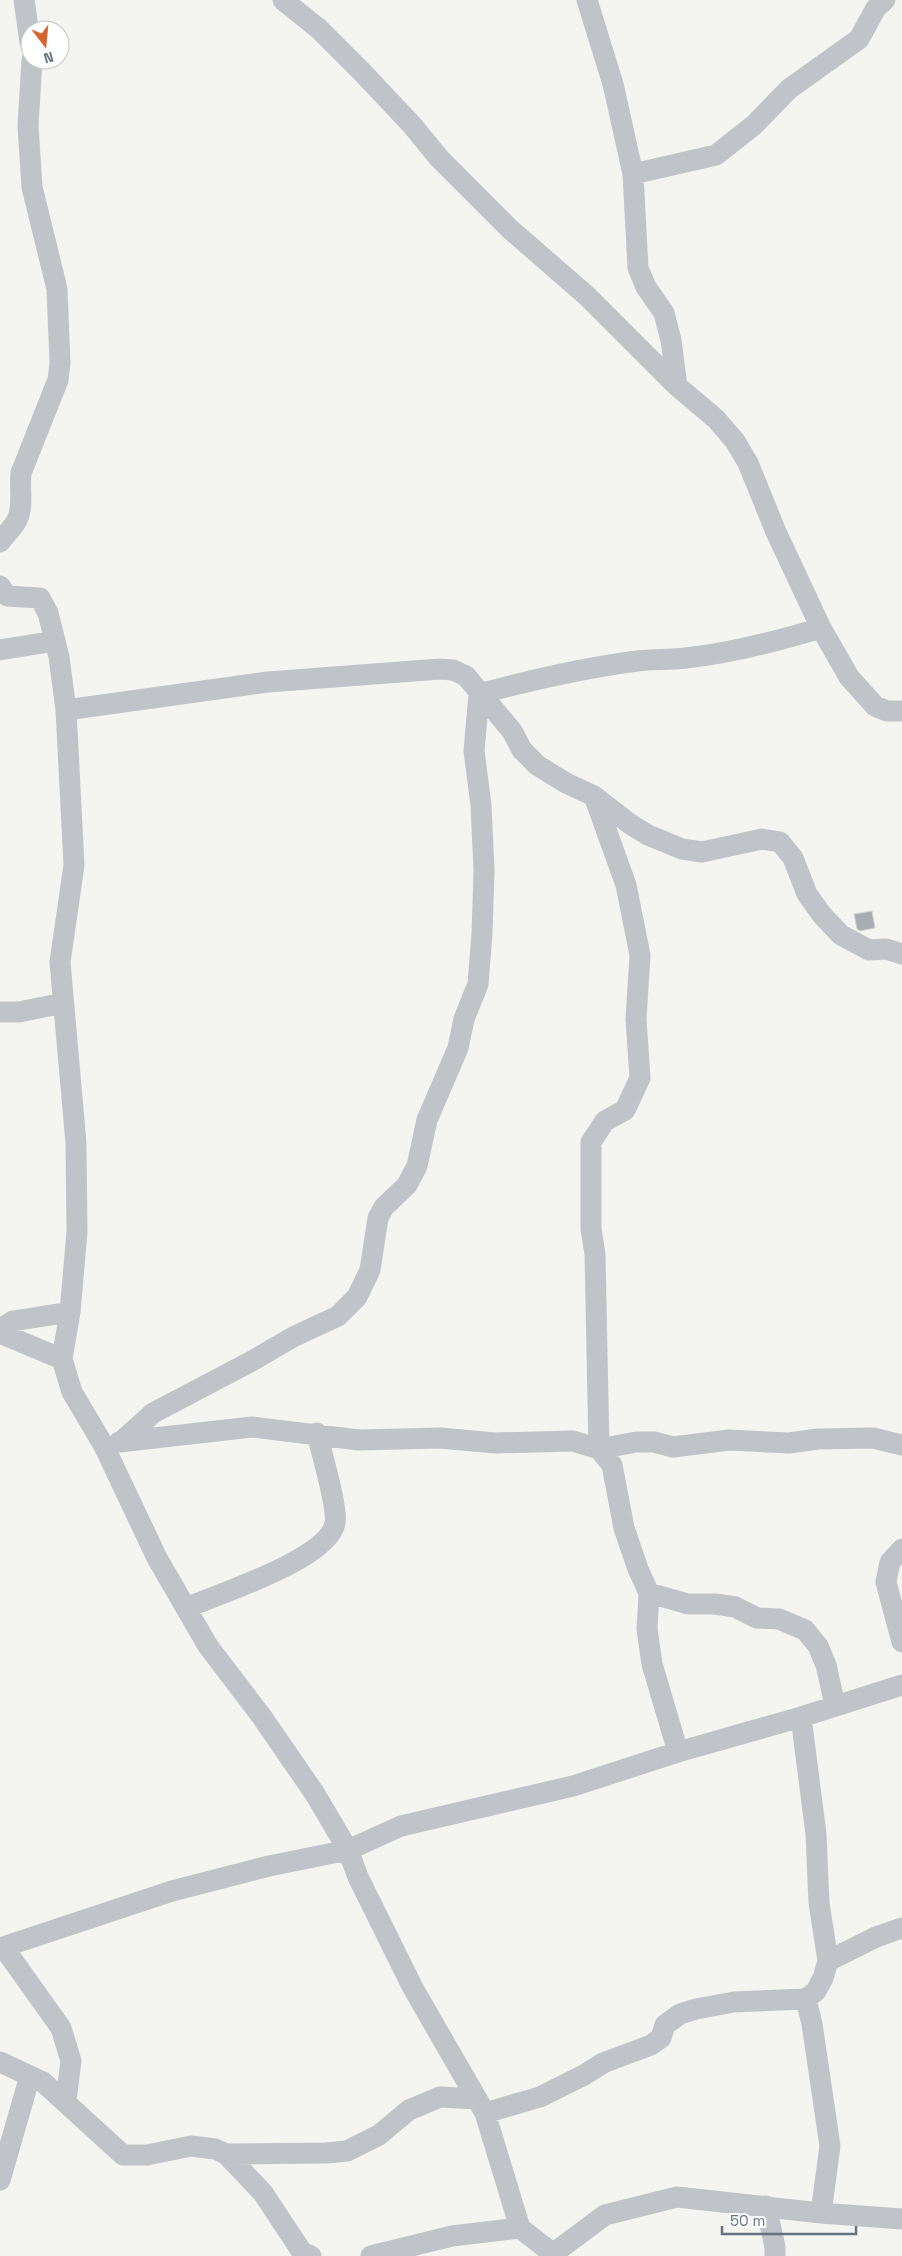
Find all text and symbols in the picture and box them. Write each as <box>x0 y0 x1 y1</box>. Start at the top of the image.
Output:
north arrow <box>20 20 70 70</box>
text: N <box>42 48 56 67</box>
scale bar <box>722 2204 856 2236</box>
text: 50 m <box>730 2211 765 2230</box>

